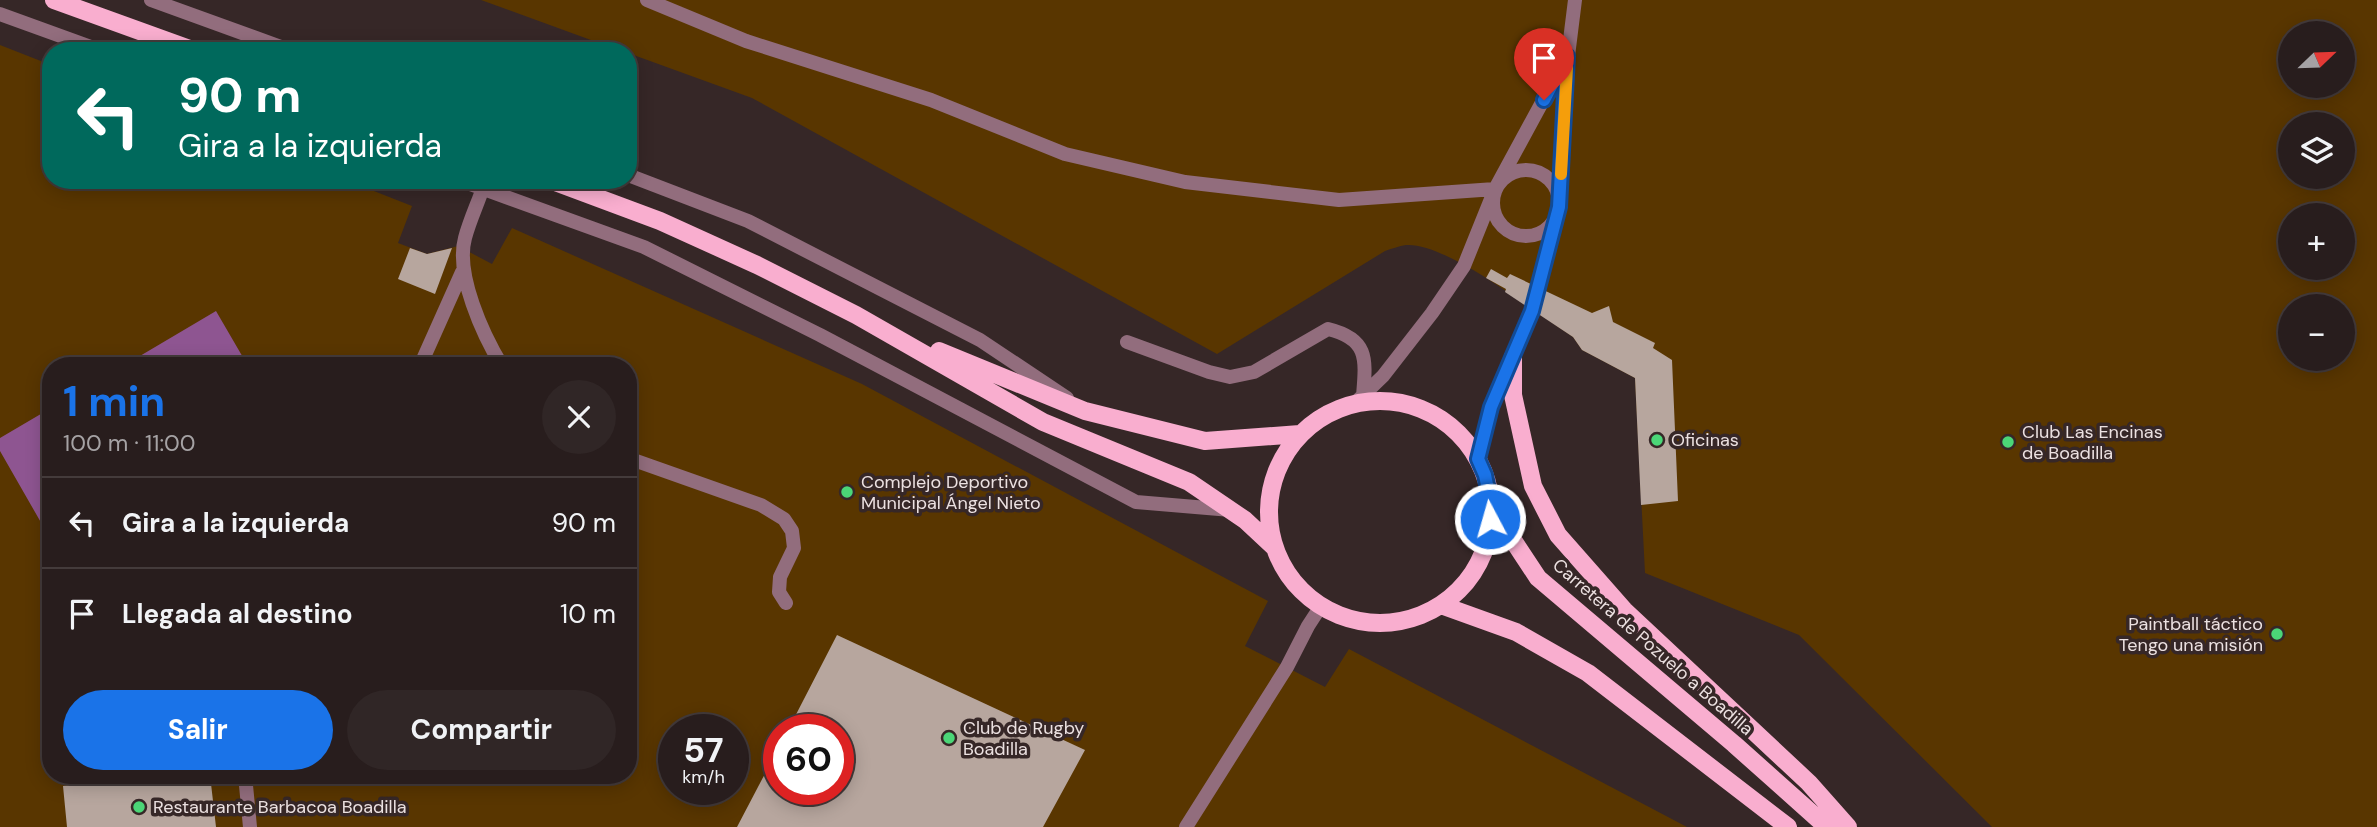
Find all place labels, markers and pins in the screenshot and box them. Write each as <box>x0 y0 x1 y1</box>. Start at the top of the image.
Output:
pin <box>1514 28 1574 100</box>
place label: Club Las Encinas de Boadilla <box>2022 420 2163 465</box>
place label: Oficinas <box>1671 428 1739 452</box>
marker: Oficinas <box>1649 432 1665 448</box>
marker: Club Las Encinas de Boadilla <box>2000 434 2016 450</box>
place label: Complejo Deportivo Municipal Ángel Nieto <box>861 470 1041 515</box>
marker: Complejo Deportivo Municipal Ángel Nieto <box>839 484 855 500</box>
place label: Paintball táctico Tengo una misión <box>2119 612 2263 657</box>
marker: Paintball táctico Tengo una misión <box>2269 626 2285 642</box>
place label: Club de Rugby Boadilla <box>963 716 1084 761</box>
marker: Club de Rugby Boadilla <box>941 730 957 746</box>
place label: Restaurante Barbacoa Boadilla <box>153 795 406 819</box>
marker: Restaurante Barbacoa Boadilla <box>131 799 147 815</box>

